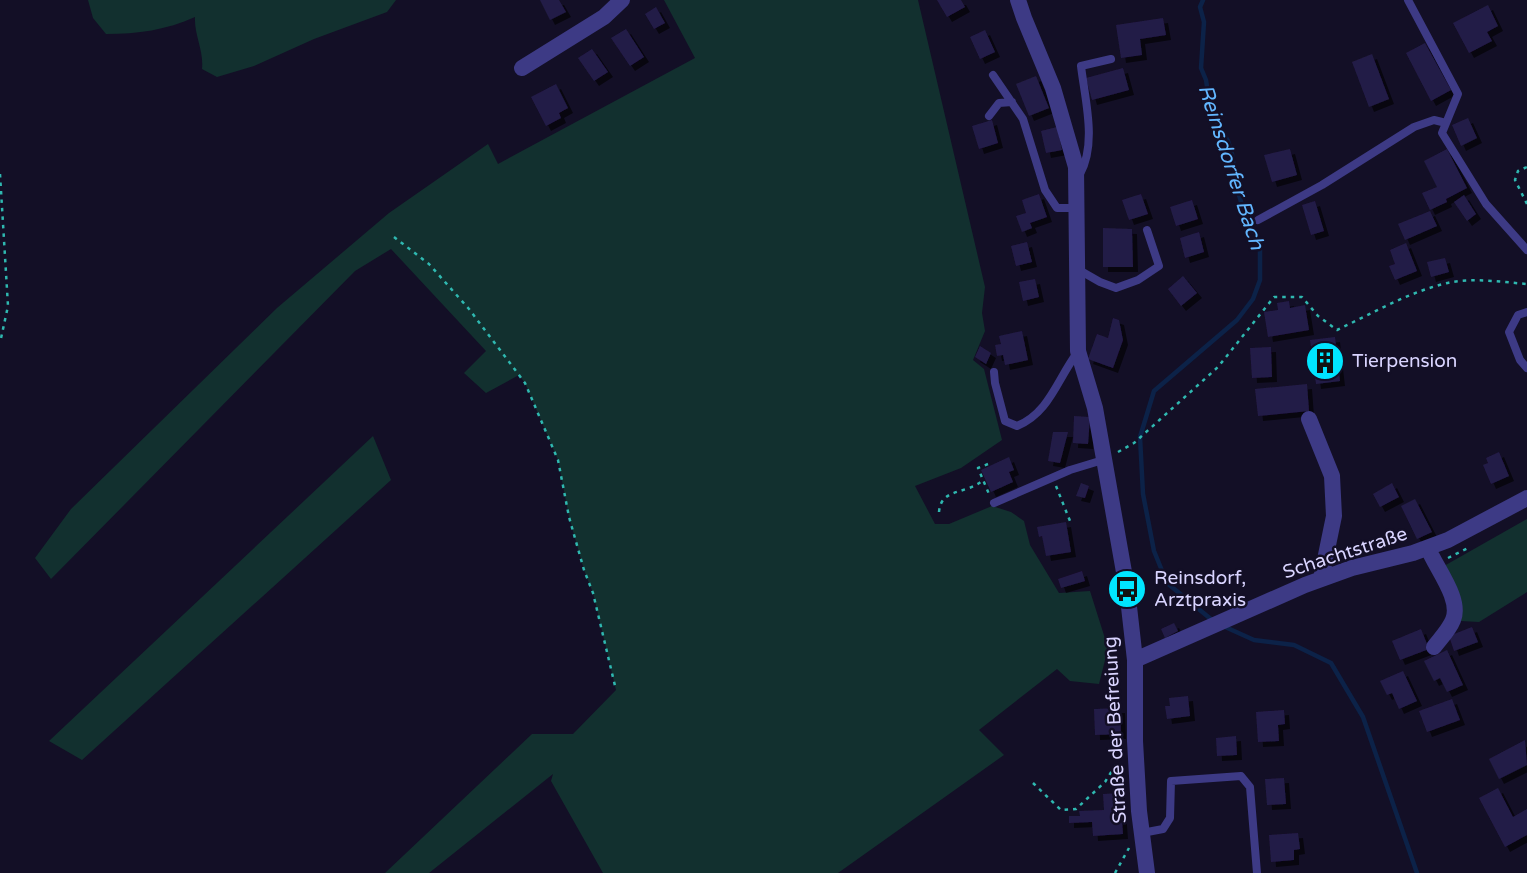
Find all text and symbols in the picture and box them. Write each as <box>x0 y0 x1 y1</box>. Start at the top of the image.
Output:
water label: Reinsdorfer Bach <box>1193 81 1270 254</box>
building icon: Tierpension <box>1304 340 1346 382</box>
place label: Tierpension <box>1352 350 1457 372</box>
street label: Schachtstraße <box>1280 523 1410 583</box>
place label: Reinsdorf, Arztpraxis <box>1154 567 1246 611</box>
bus stop icon: Reinsdorf, Arztpraxis <box>1106 568 1148 610</box>
street label: Straße der Befreiung <box>1099 636 1131 824</box>

